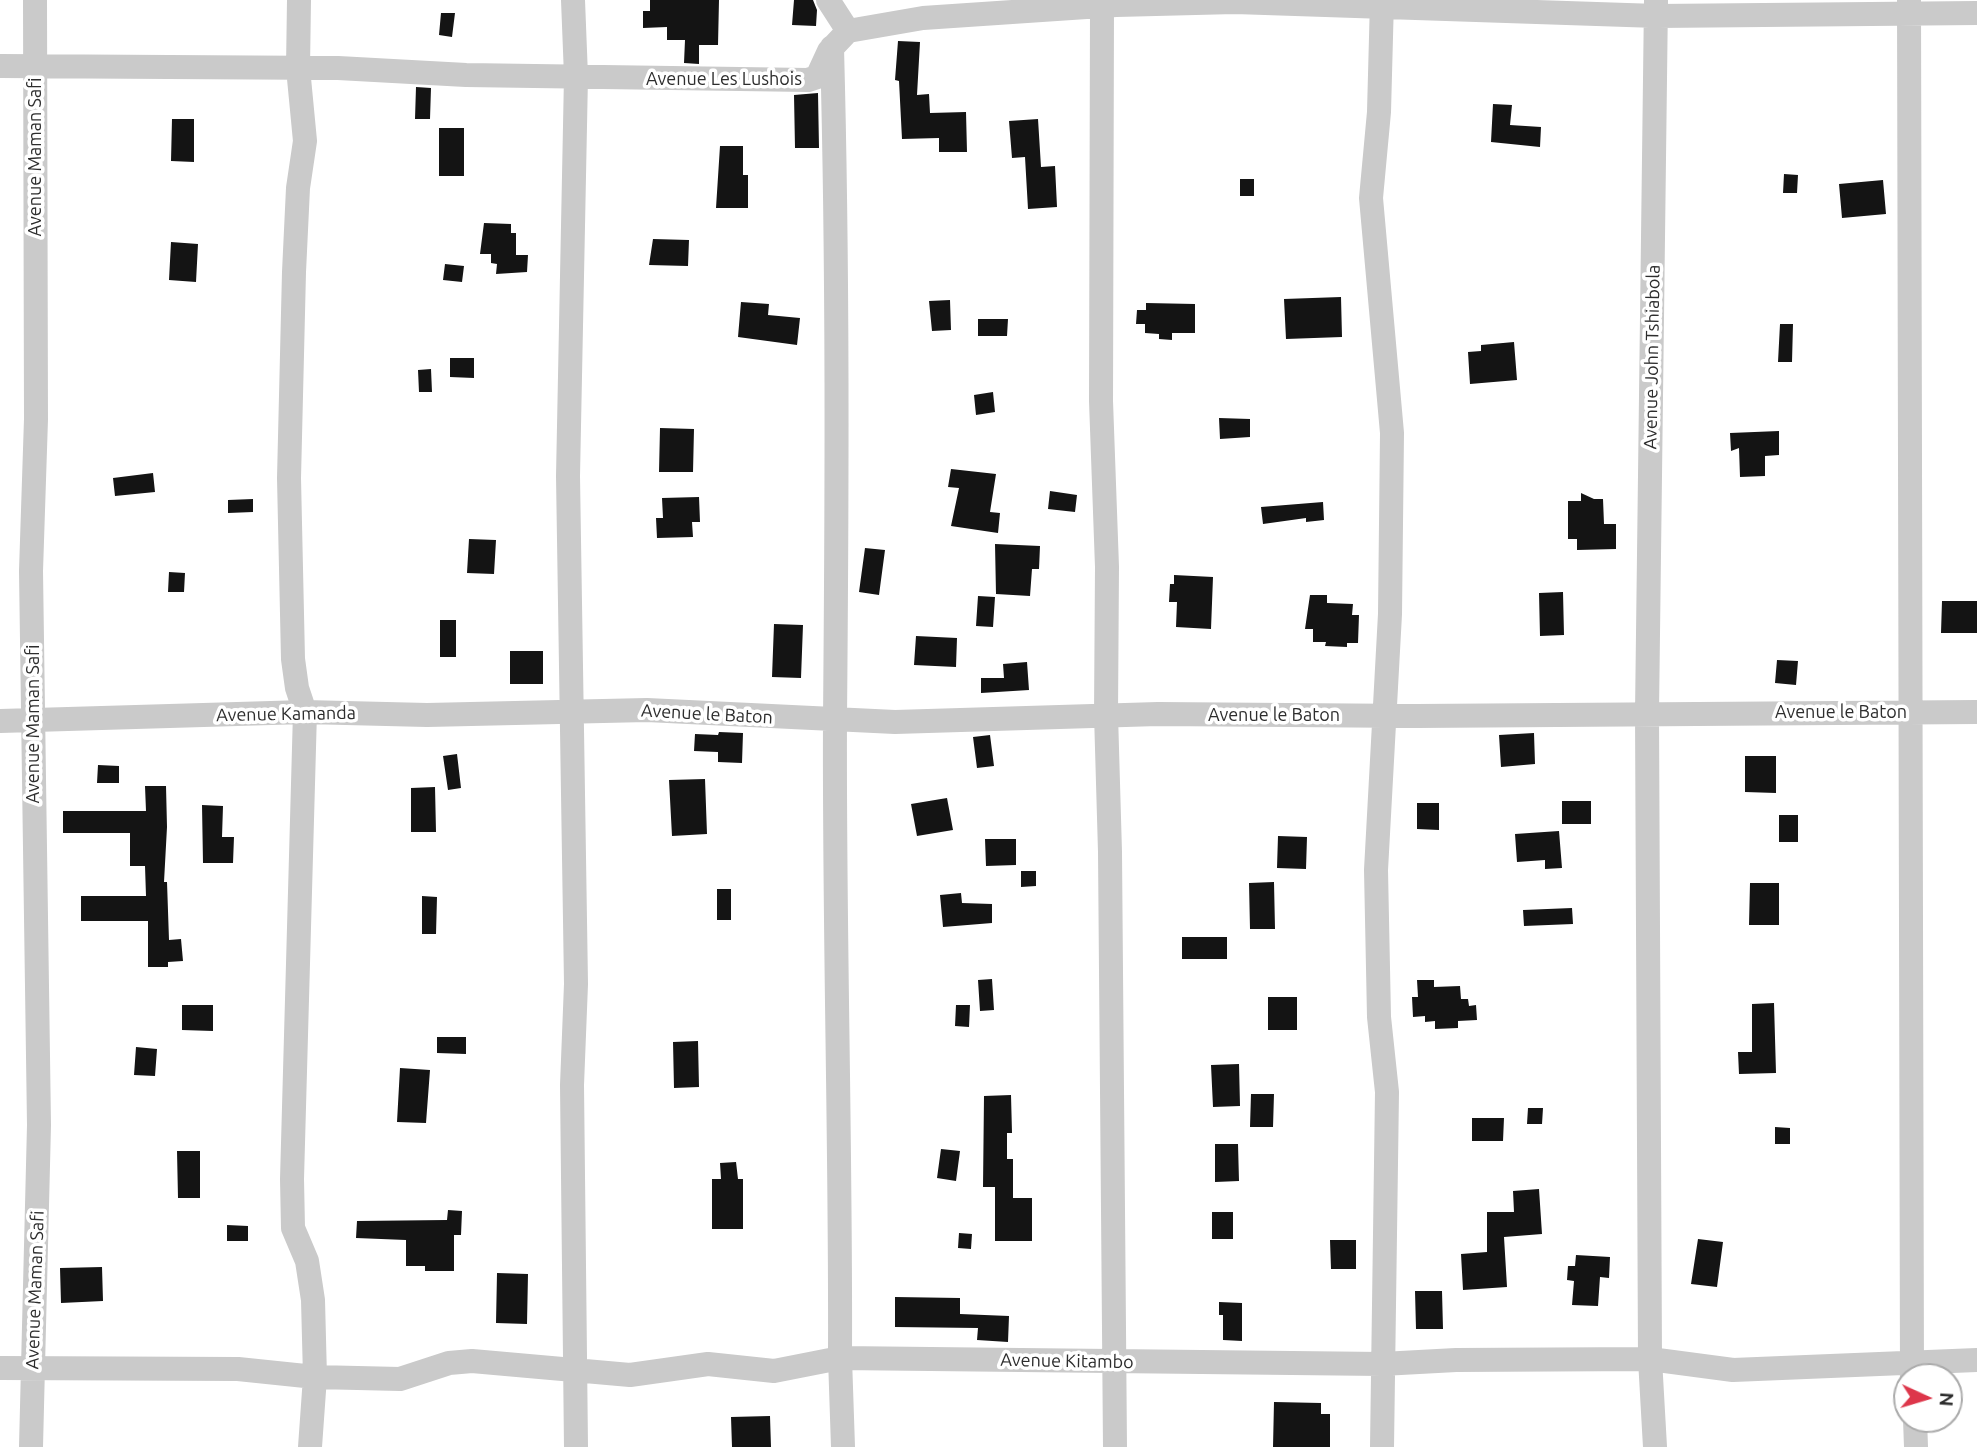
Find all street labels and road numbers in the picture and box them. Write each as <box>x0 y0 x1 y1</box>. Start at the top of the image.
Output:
street label: Avenue Les Lushois <box>646 68 802 90</box>
street label: Avenue Maman Safi <box>24 78 46 236</box>
street label: Avenue John Tshiabola <box>1640 264 1664 450</box>
street label: Avenue Maman Safi <box>22 645 44 803</box>
street label: Avenue le Baton <box>640 700 774 728</box>
street label: Avenue le Baton <box>1775 701 1907 723</box>
street label: Avenue Kamanda <box>216 702 356 726</box>
street label: Avenue le Baton <box>1208 704 1340 726</box>
street label: Avenue Maman Safi <box>21 1210 49 1370</box>
street label: Avenue Kitambo <box>1000 1349 1134 1373</box>

